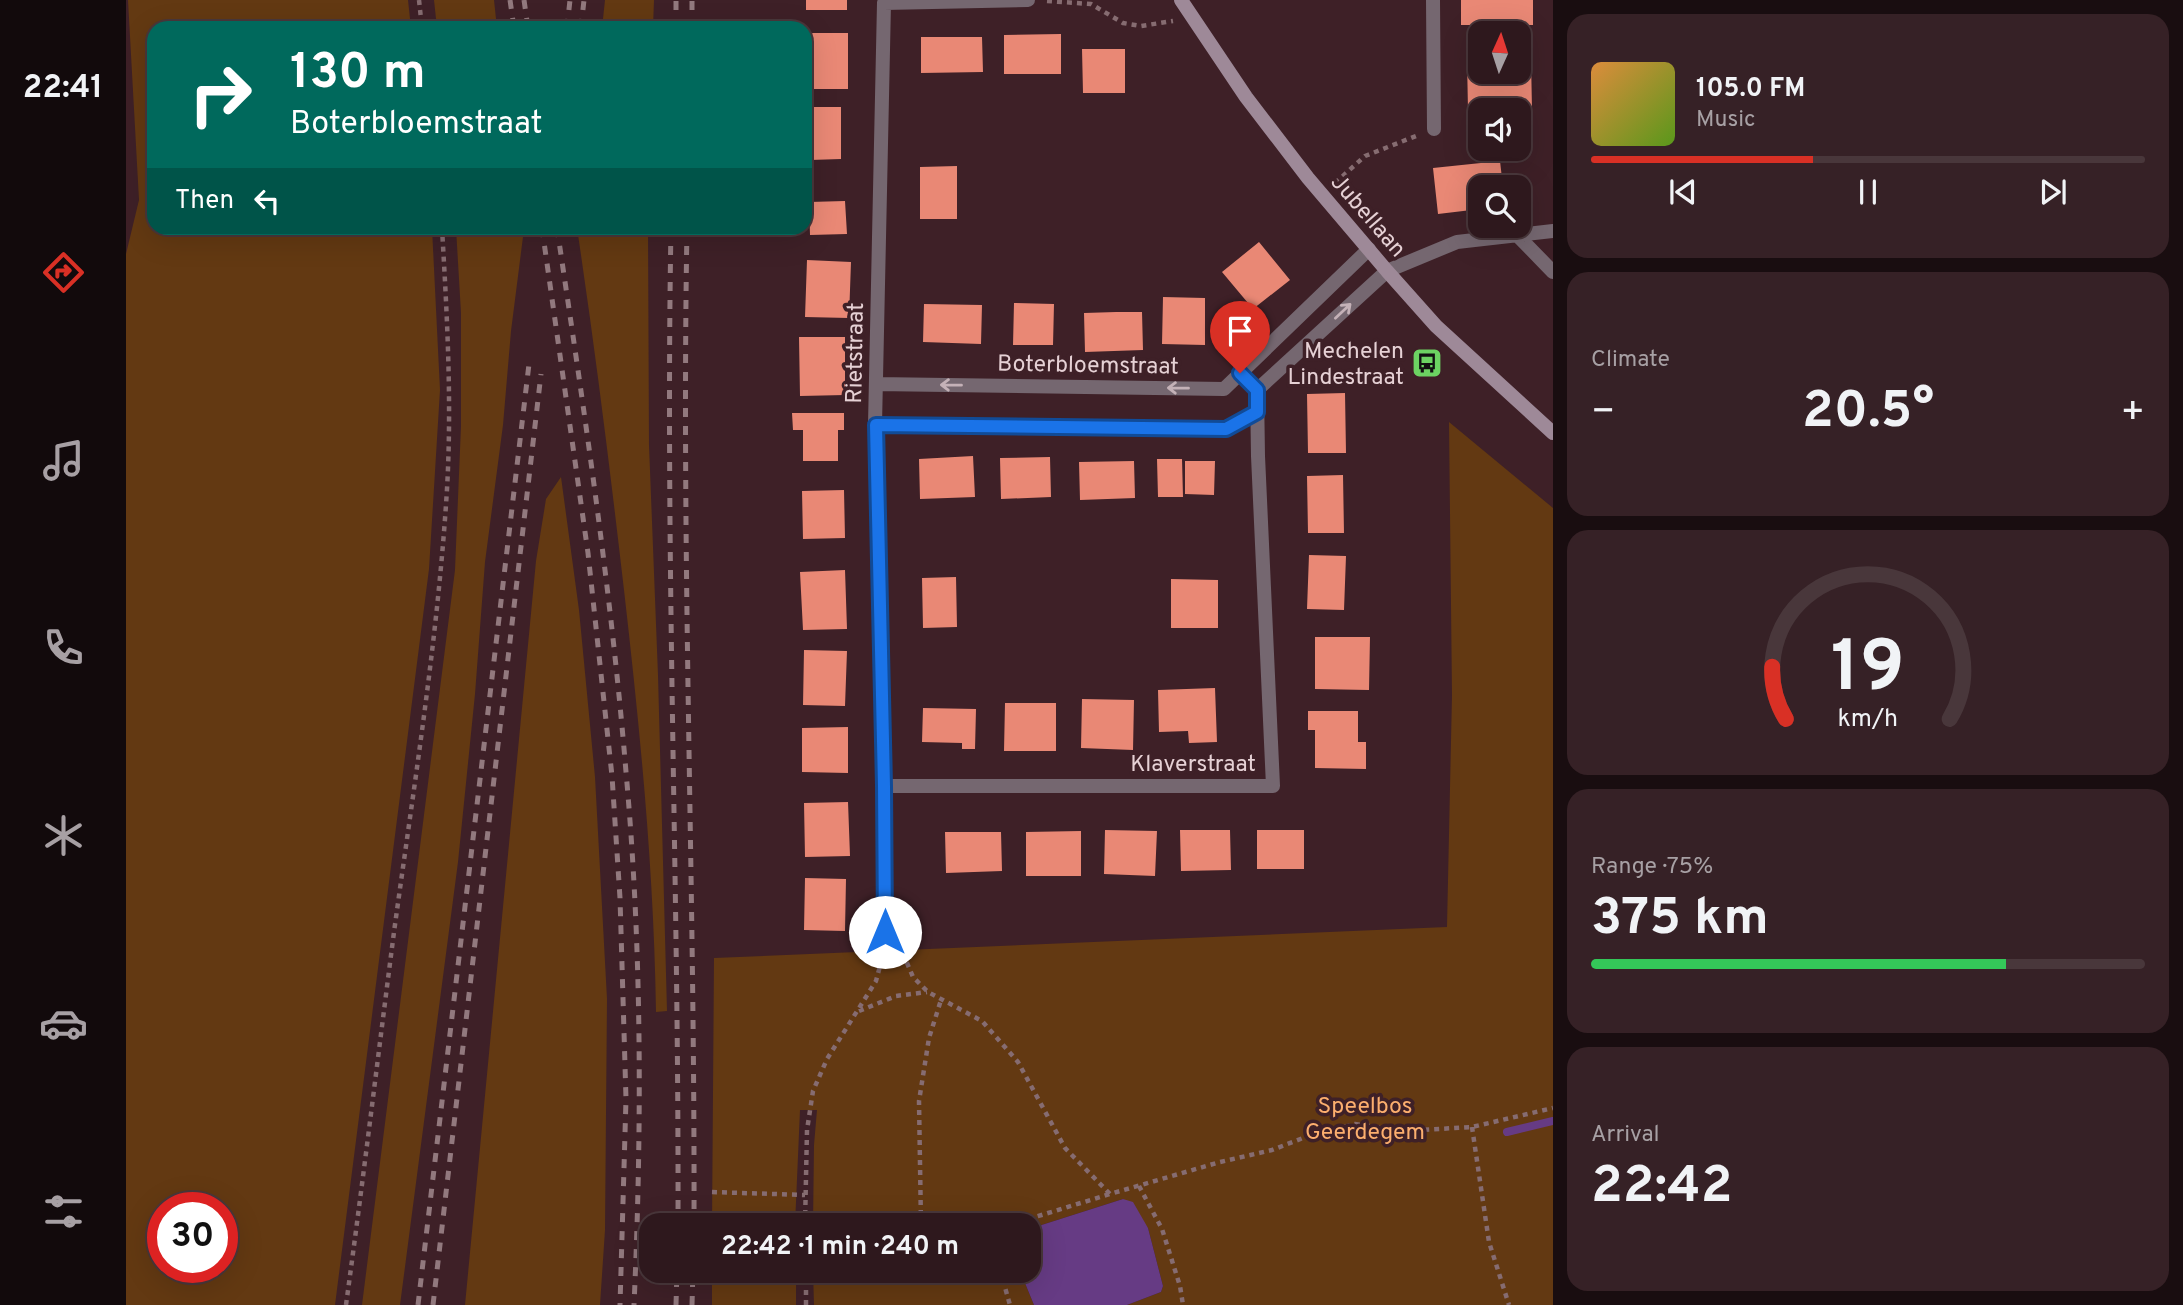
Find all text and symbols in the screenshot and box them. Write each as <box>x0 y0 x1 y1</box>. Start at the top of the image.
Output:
north arrow <box>1468 21 1531 84</box>
map controls <box>1468 21 1531 238</box>
text: 130 m <box>290 44 426 106</box>
icon: right <box>175 49 266 140</box>
text: 22:41 <box>23 69 103 109</box>
text: 105.0 FM <box>1696 73 1805 106</box>
button: sound <box>1468 98 1531 161</box>
text: Boterbloemstraat <box>290 105 543 145</box>
text: Music <box>1696 106 1756 135</box>
street label: Jubellaan <box>1323 169 1411 264</box>
icon: previous <box>1664 173 1702 211</box>
icon: pause <box>1849 173 1887 211</box>
icon: next <box>2034 173 2072 211</box>
button: search <box>1468 175 1531 238</box>
icon: left <box>248 182 286 220</box>
text: Then <box>175 185 234 218</box>
icon: directions <box>39 248 88 297</box>
pin <box>1210 301 1270 373</box>
street label: Rietstraat <box>841 302 872 404</box>
one-way arrow <box>1334 302 1351 319</box>
icon: arrive <box>1221 312 1259 350</box>
place label: Mechelen Lindestraat <box>1287 338 1404 393</box>
bus stop icon: Mechelen Lindestraat <box>1410 346 1444 380</box>
text: Climate <box>1591 346 1670 375</box>
street label: Boterbloemstraat <box>997 350 1179 383</box>
one-way arrow <box>939 378 962 392</box>
text: 20.5° <box>1802 380 1934 446</box>
one-way arrow <box>1167 381 1190 395</box>
text: − <box>1591 389 1616 438</box>
text: + <box>2120 389 2145 438</box>
icon: music <box>39 436 88 485</box>
icon: phone <box>39 623 88 672</box>
text: 19 <box>1831 625 1905 717</box>
text: km/h <box>1838 703 1898 735</box>
street label: Klaverstraat <box>1130 751 1256 780</box>
icon: climate <box>39 811 88 860</box>
text: Range · 75% <box>1591 853 1713 882</box>
text: 375 km <box>1591 887 1769 953</box>
position arrow <box>848 895 922 969</box>
icon: car <box>39 999 88 1048</box>
park label: Speelbos Geerdegem <box>1305 1093 1425 1148</box>
text: Arrival <box>1591 1121 1660 1150</box>
text: 22:42 <box>1591 1155 1732 1221</box>
icon: filters <box>39 1187 88 1236</box>
speed limit sign: 30 <box>147 1192 238 1283</box>
text: 22:42 · 1 min · 240 m <box>721 1231 959 1264</box>

